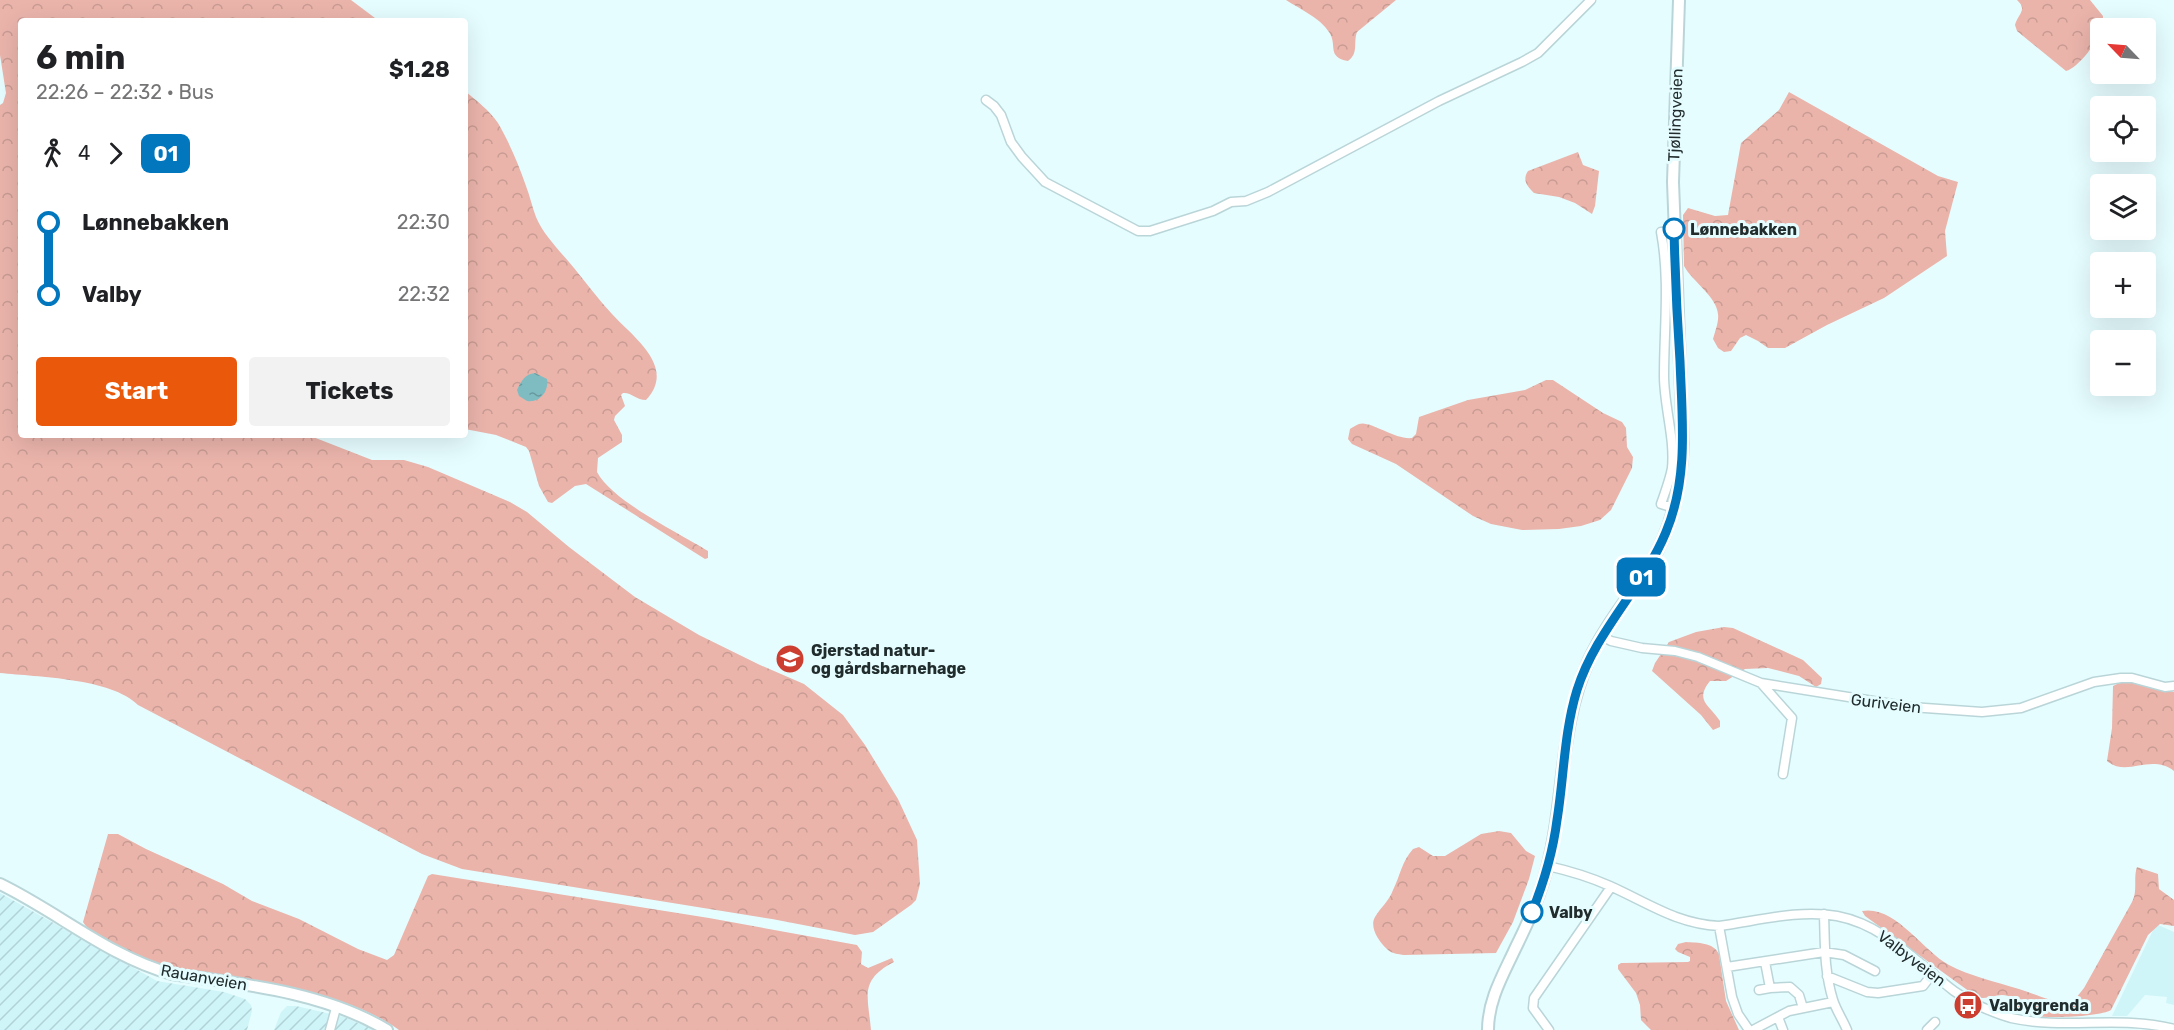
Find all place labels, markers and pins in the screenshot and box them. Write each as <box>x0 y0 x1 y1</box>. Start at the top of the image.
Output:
marker: Lønnebakken <box>1663 218 1685 240</box>
place label: Lønnebakken <box>1690 220 1797 239</box>
place label: Gjerstad natur- og gårdsbarnehage <box>811 641 966 678</box>
school or university icon: Gjerstad natur- og gårdsbarnehage <box>774 643 806 675</box>
marker: Valby <box>1521 901 1543 923</box>
place label: Valby <box>1549 903 1593 922</box>
bus stop icon: Valbygrenda <box>1952 989 1984 1021</box>
place label: Valbygrenda <box>1989 996 2089 1015</box>

